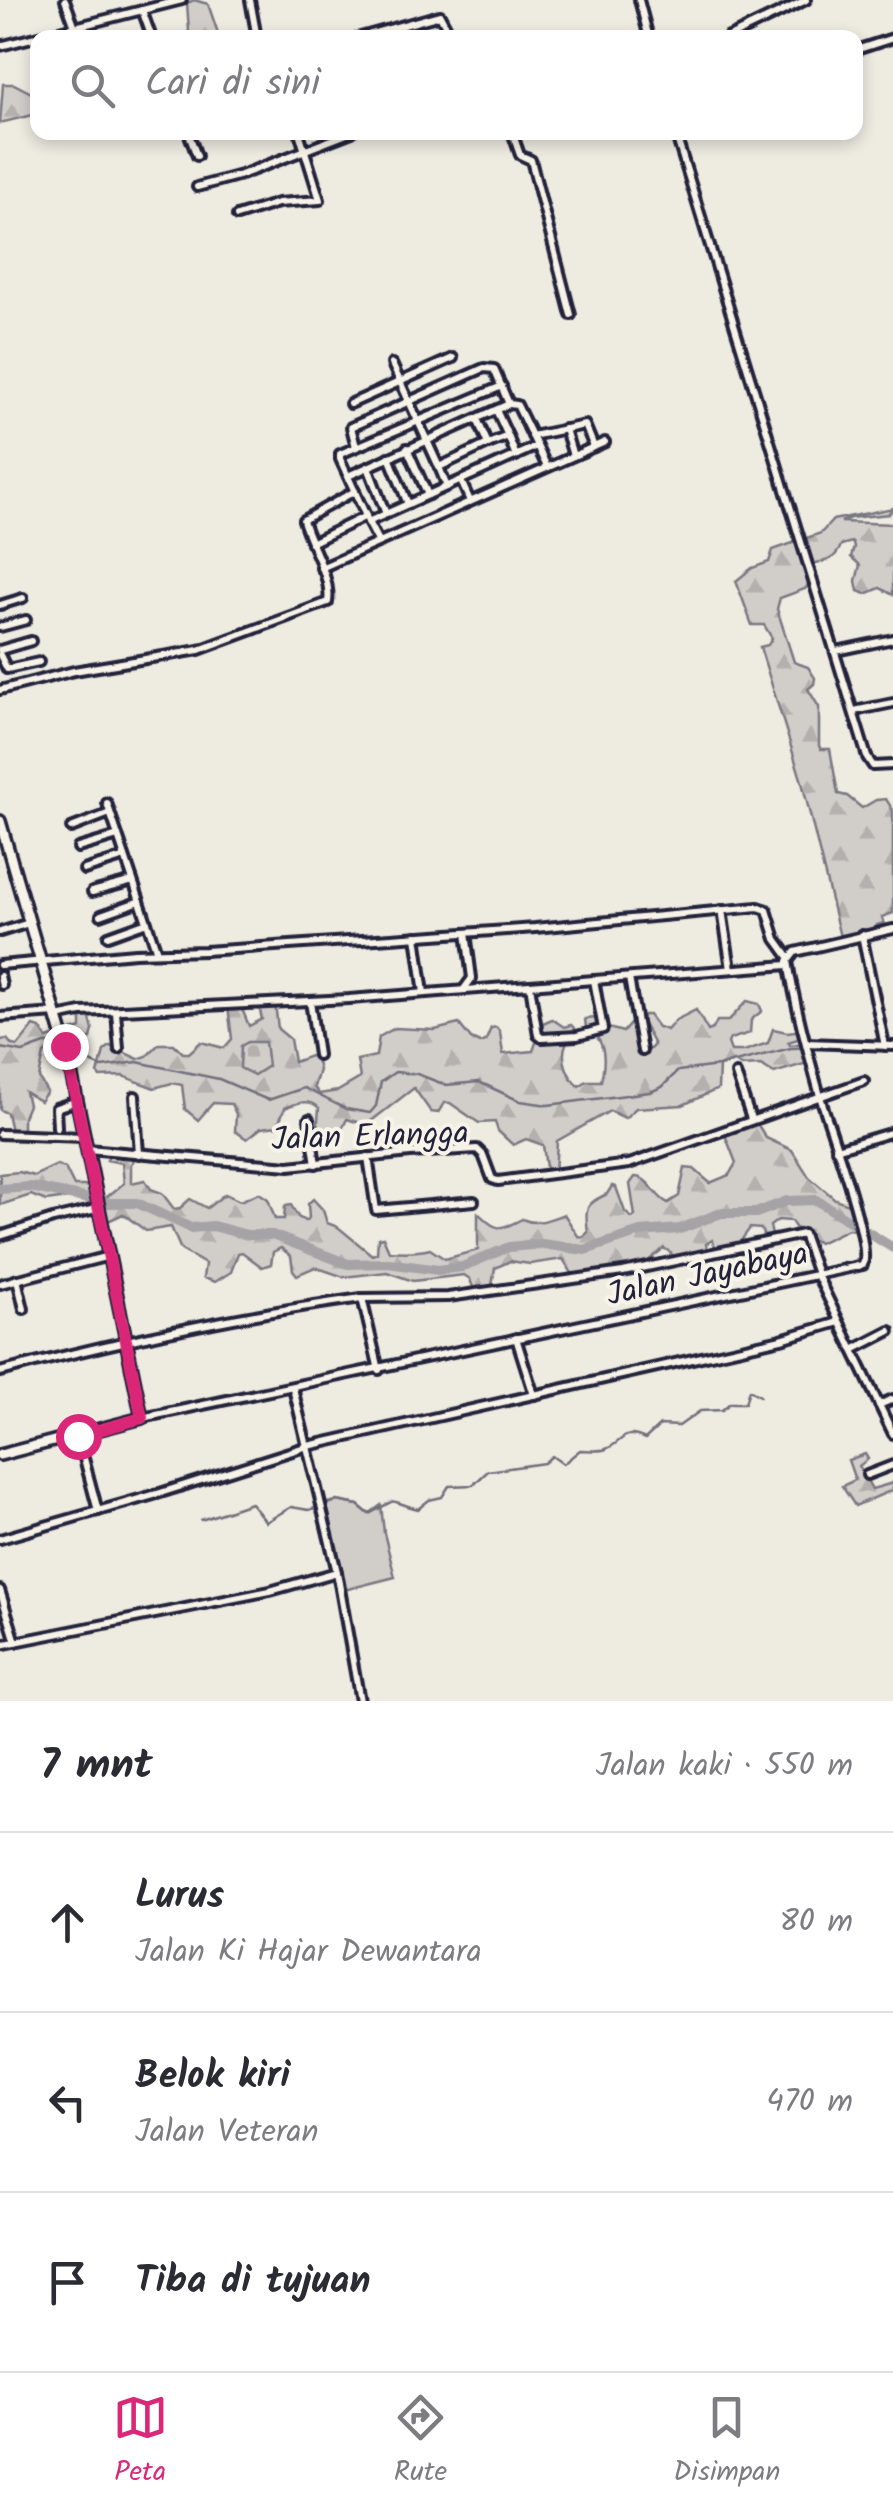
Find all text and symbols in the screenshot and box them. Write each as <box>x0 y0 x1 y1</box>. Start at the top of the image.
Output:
search box <box>30 30 863 140</box>
text: Cari di sini <box>145 55 320 115</box>
icon: search <box>65 58 120 113</box>
route end <box>43 1024 89 1070</box>
street label: Jalan Erlangga <box>271 1109 470 1166</box>
street label: Jalan Jayabaya <box>602 1229 813 1322</box>
route start <box>56 1414 102 1460</box>
text: 7 mnt <box>40 1733 153 1800</box>
text: Jalan kaki · 550 m <box>596 1741 853 1792</box>
text: Lurus <box>135 1867 224 1927</box>
icon: ahead <box>40 1895 95 1950</box>
text: 80 m <box>779 1897 853 1948</box>
text: Jalan Ki Hajar Dewantara <box>135 1927 482 1978</box>
text: Belok kiri <box>135 2047 290 2107</box>
icon: left <box>40 2075 95 2130</box>
text: 470 m <box>766 2077 853 2128</box>
text: Jalan Veteran <box>135 2107 319 2158</box>
text: Tiba di tujuan <box>135 2252 371 2312</box>
icon: arrive <box>40 2255 95 2310</box>
tab: Peta <box>113 2390 168 2495</box>
tab: Rute <box>393 2390 448 2495</box>
tab: Disimpan <box>673 2390 780 2495</box>

